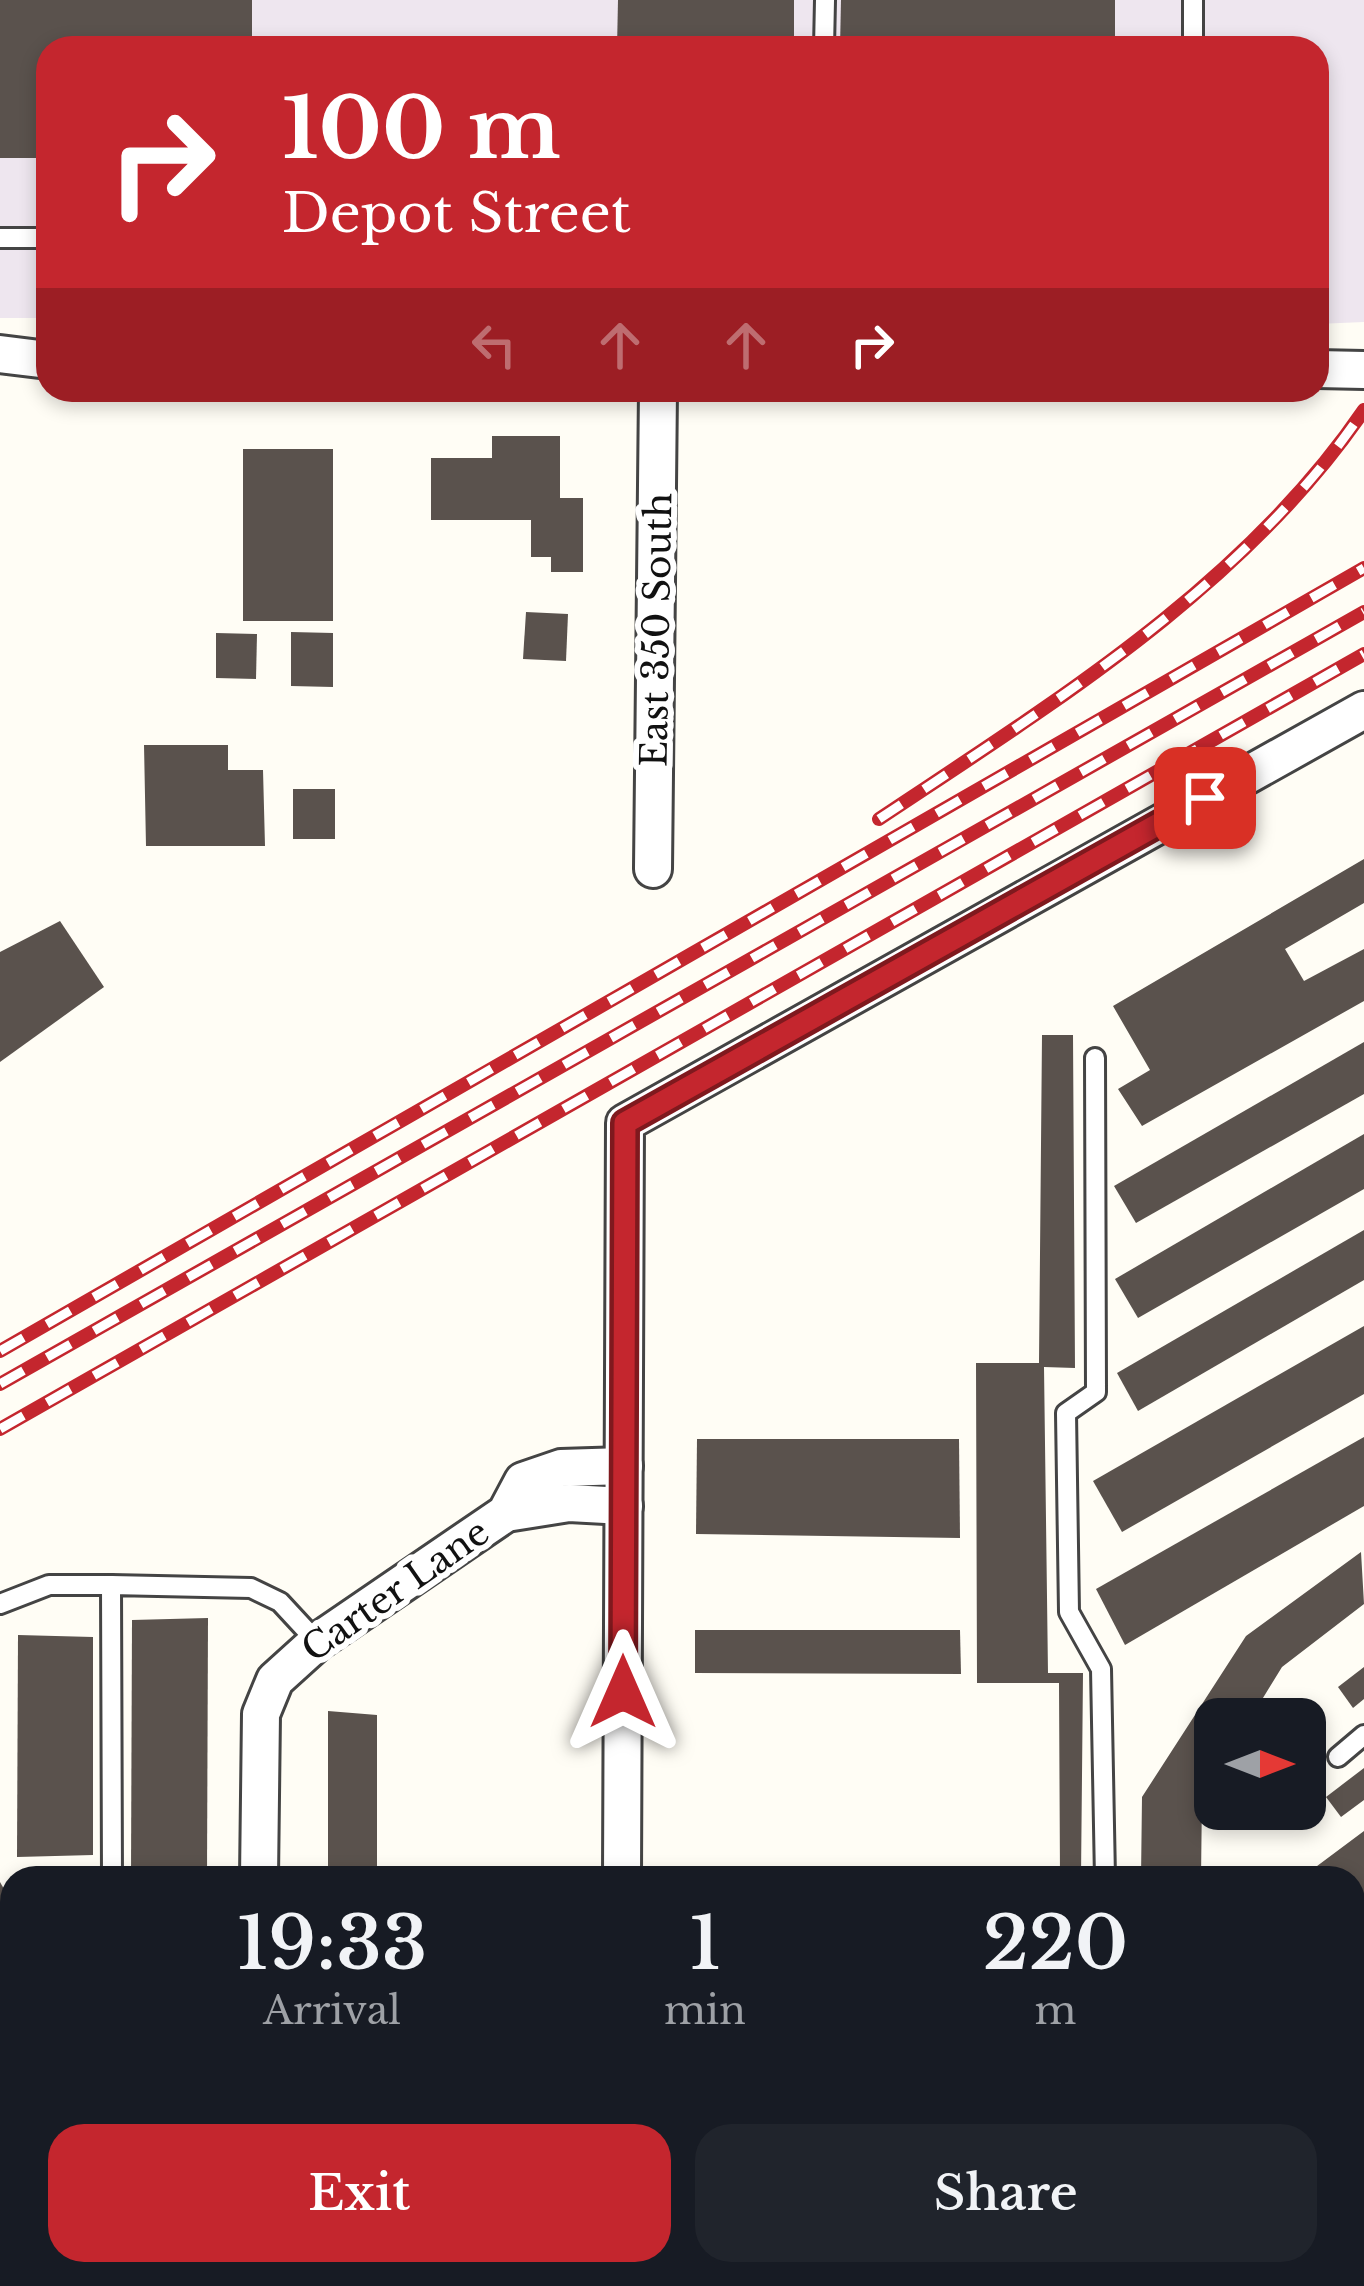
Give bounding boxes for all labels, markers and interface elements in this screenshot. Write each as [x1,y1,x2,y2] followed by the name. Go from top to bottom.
[282,77,561,181] text: 100 m
[84,84,240,240] icon: right
[282,180,631,247] text: Depot Street
[461,312,527,378] icon: left
[587,312,653,378] icon: ahead
[713,312,779,378] icon: ahead
[839,312,905,378] icon: right
[632,492,681,768] street label: East 350 South
[1154,747,1256,849] pin
[1172,765,1238,831] icon: arrive
[293,1509,498,1671] street label: Carter Lane
[560,1629,686,1755] position arrow
[1194,1698,1326,1830] north arrow
[1194,1698,1326,1830] map controls
[237,1899,427,1988] text: 19:33
[689,1899,721,1988] text: 1
[983,1899,1128,1988] text: 220
[263,1986,401,2035] text: Arrival
[664,1986,746,2035] text: min
[1035,1986,1076,2035] text: m
[48,2124,671,2262] button: Exit
[695,2124,1317,2262] button: Share

